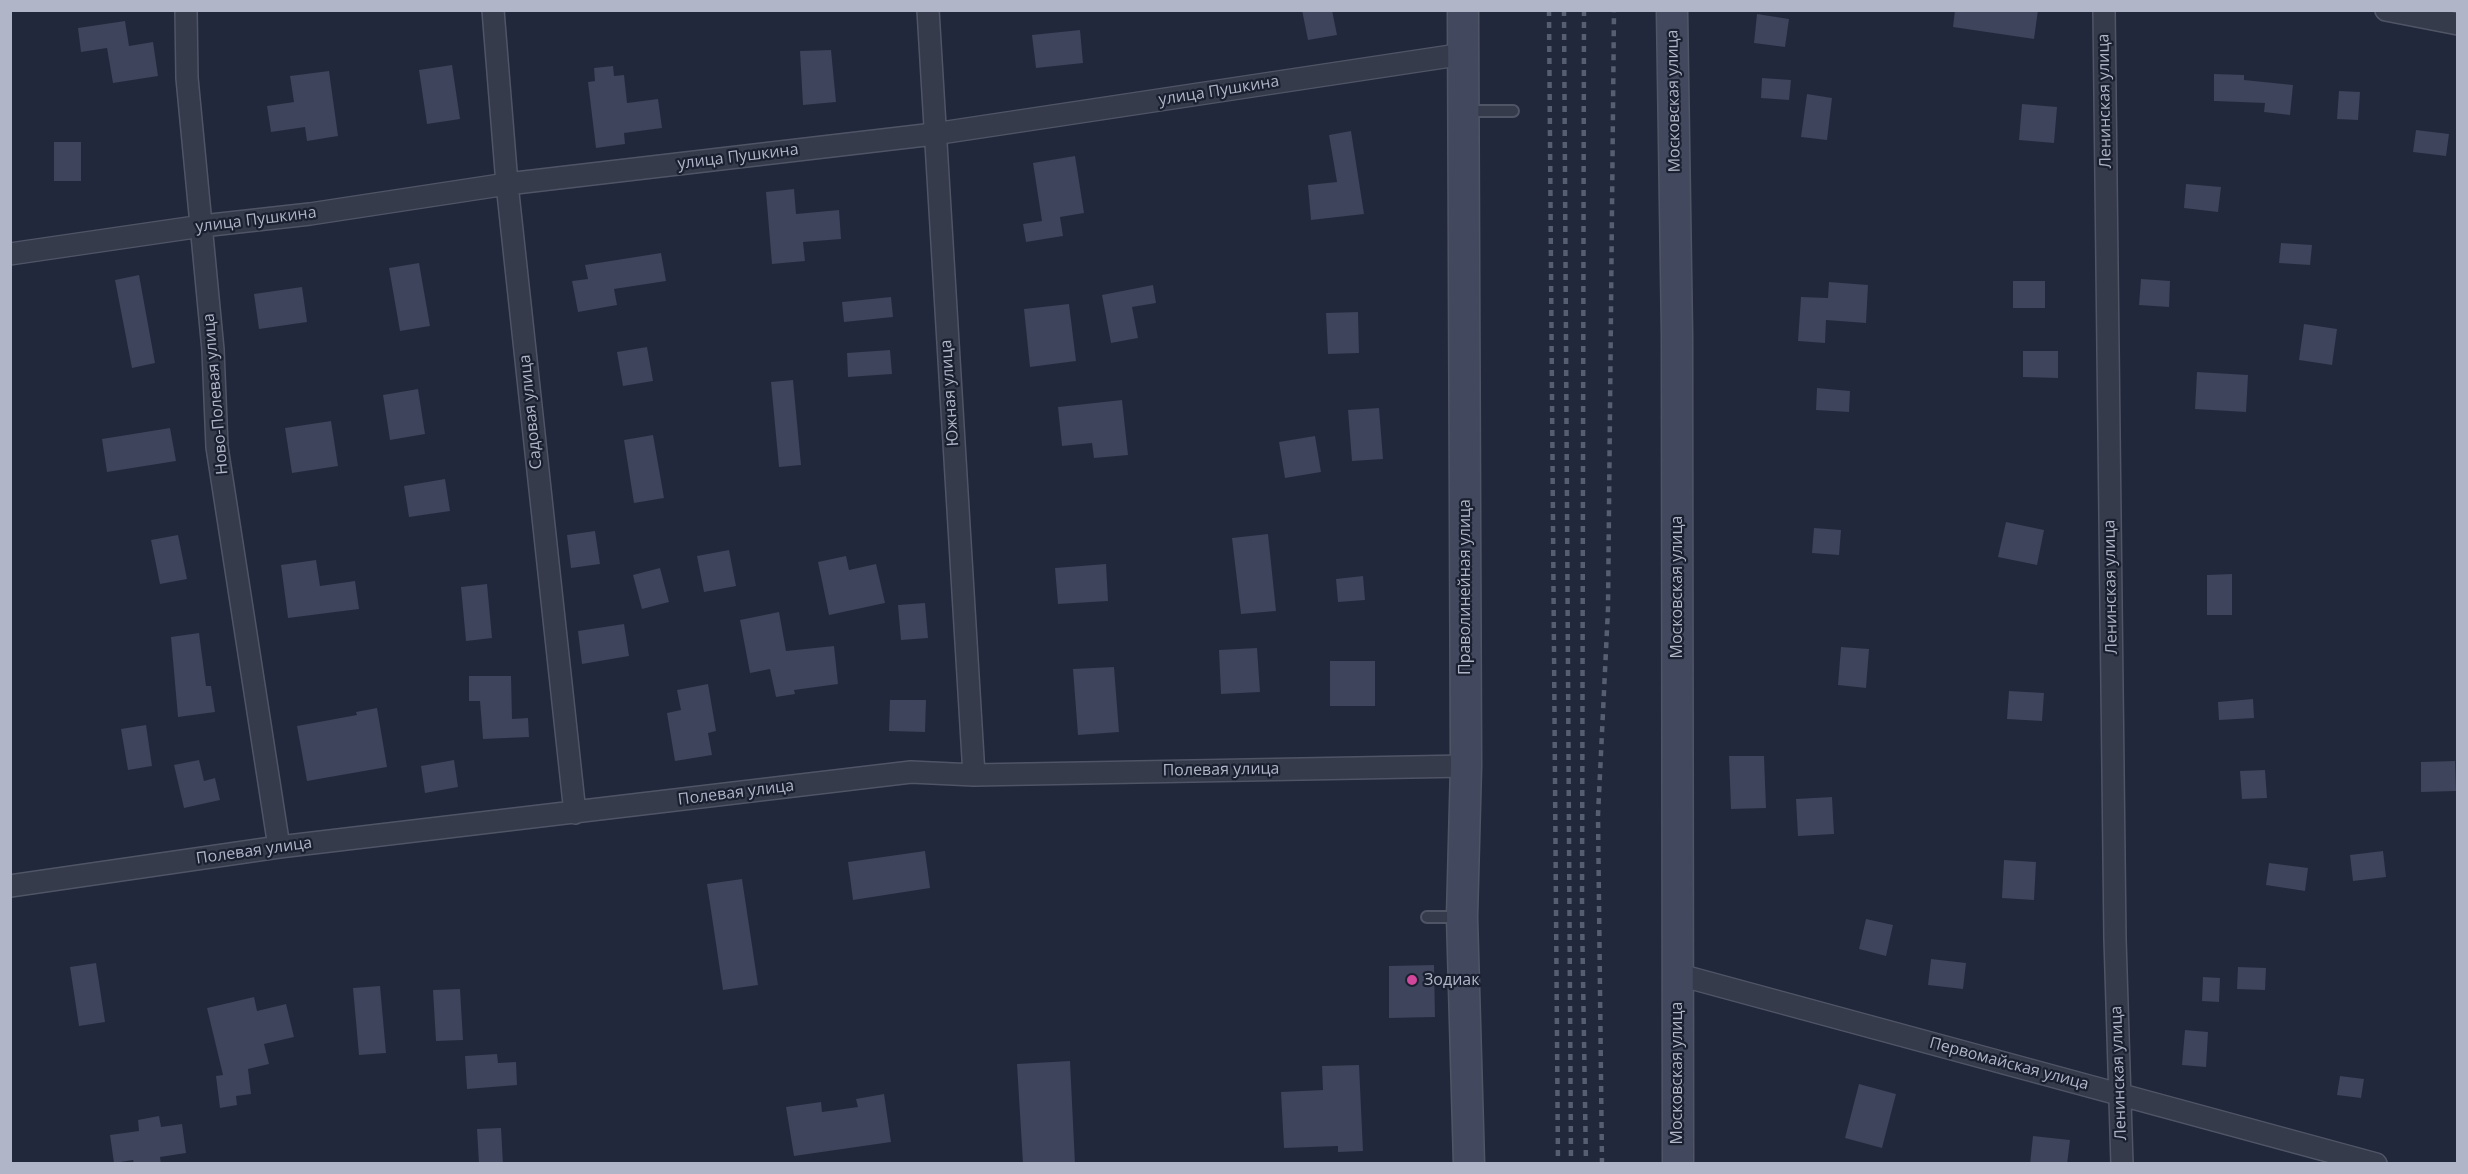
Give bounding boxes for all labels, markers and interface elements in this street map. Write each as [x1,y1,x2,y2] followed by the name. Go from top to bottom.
[1663,29,1685,173] street label: Московская улица
[2094,33,2116,169] street label: Ленинская улица
[1157,72,1281,110] street label: улица Пушкина
[676,140,800,174] street label: улица Пушкина
[194,203,318,237] street label: улица Пушкина
[199,312,233,476] street label: Ново-Полевая улица
[937,339,963,447] street label: Южная улица
[515,354,547,470] street label: Садовая улица
[1455,499,1475,675] street label: Праволинейная улица
[1667,516,1687,658] street label: Московская улица
[2100,519,2122,655] street label: Ленинская улица
[1162,759,1280,781] street label: Полевая улица
[677,776,795,810] street label: Полевая улица
[195,833,313,869] street label: Полевая улица
[1424,970,1479,990] place label: Зодиак
[1405,973,1419,987] marker: Зодиак
[1667,1002,1687,1144] street label: Московская улица
[2107,1005,2131,1141] street label: Ленинская улица
[1927,1033,2091,1095] street label: Первомайская улица

